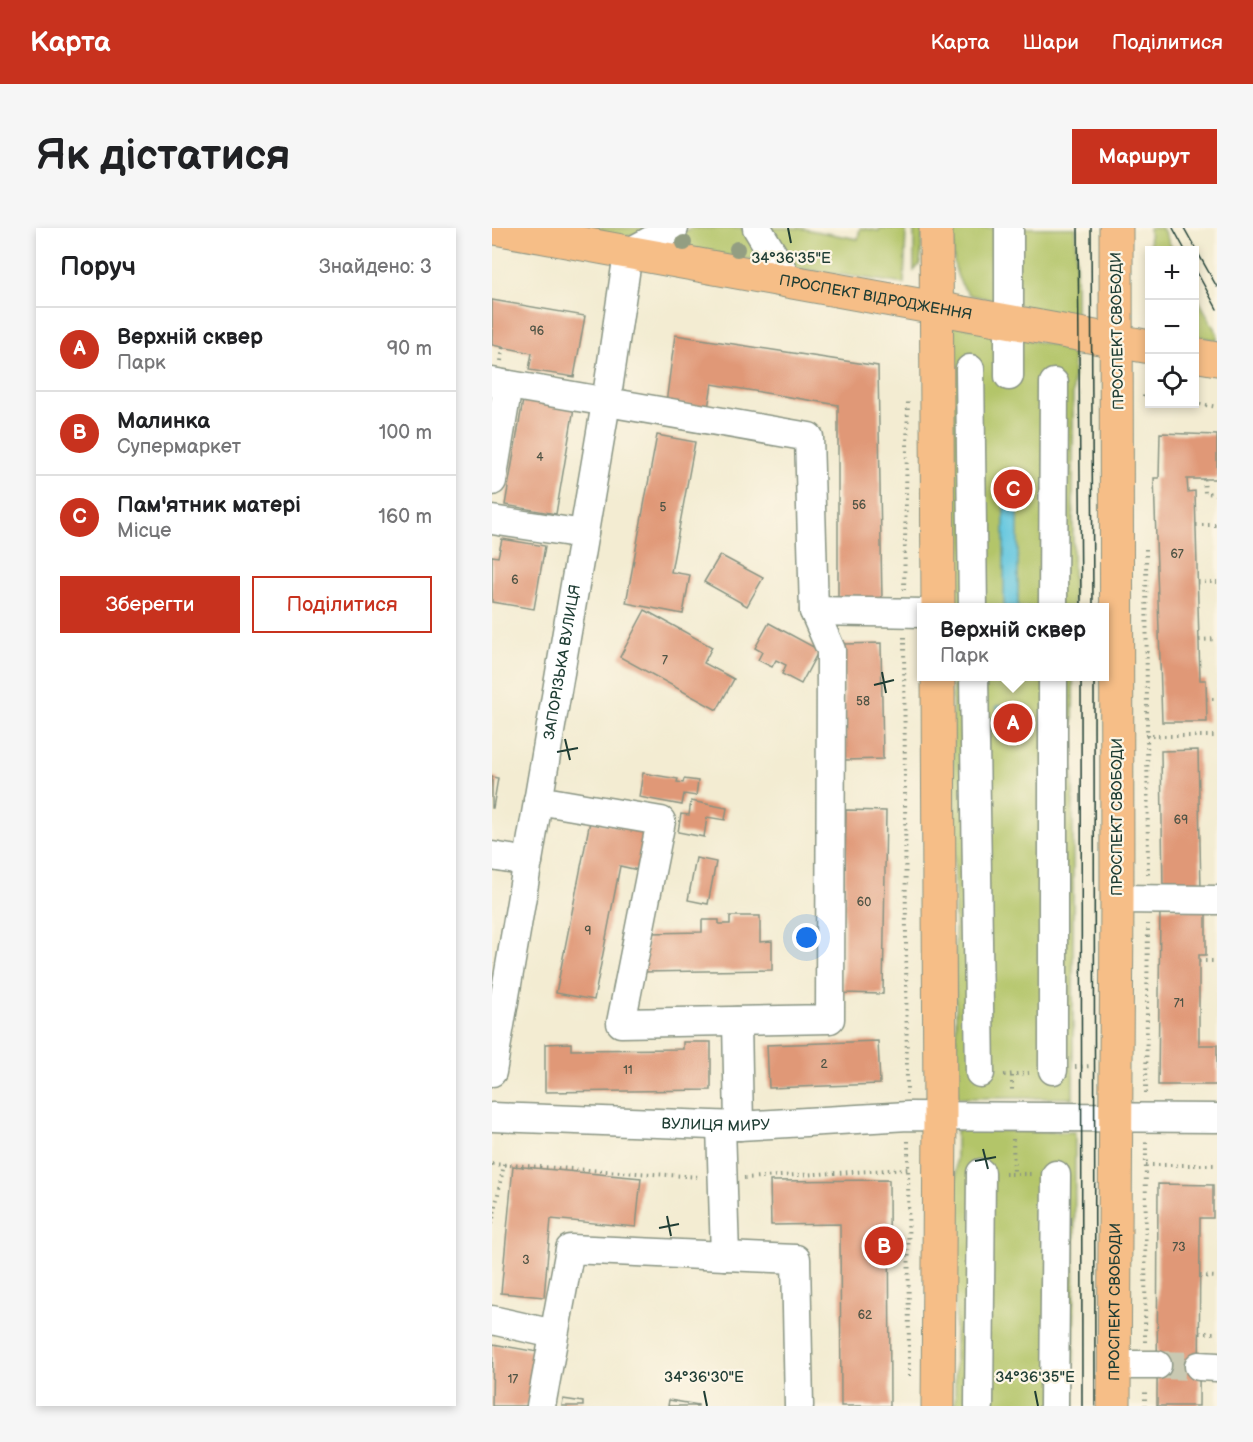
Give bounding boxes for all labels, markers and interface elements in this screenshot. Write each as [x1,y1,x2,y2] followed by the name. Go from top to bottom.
[30,26,110,59] text: Карта
[930,30,990,55] text: Карта
[1023,30,1079,55] text: Шари
[1112,30,1223,55] text: Поділитися
[1072,129,1217,184] button: Маршрут
[36,131,290,182] text: Як дістатися
[1145,246,1199,408] map controls
[1145,246,1199,300] button: +
[751,249,831,268] text: 34°36'35"E
[60,252,136,283] text: Поруч
[1107,252,1128,410] street label: ПРОСПЕКТ СВОБОДИ
[319,255,432,279] text: Знайдено: 3
[778,271,974,325] street label: ПРОСПЕКТ ВІДРОДЖЕННЯ
[1145,300,1199,354] button: −
[117,324,263,351] text: Верхній сквер
[530,324,544,339] house number: 96
[73,337,86,361] text: A
[387,337,432,361] text: 90 m
[117,351,166,375] text: Парк
[1145,354,1199,408] button: locate
[117,408,210,435] text: Малинка
[72,421,87,445] text: B
[379,421,432,445] text: 100 m
[117,435,241,459] text: Супермаркет
[536,450,544,465] house number: 4
[994,466,1032,512] pin: C
[117,492,301,519] text: Пам'ятник матері
[852,498,866,513] house number: 56
[660,500,667,515] house number: 5
[72,505,87,529] text: C
[378,505,432,529] text: 160 m
[117,519,171,543] text: Місце
[1170,547,1184,562] house number: 67
[511,573,519,588] house number: 6
[60,576,240,633] button: Зберегти
[252,576,432,633] button: Поділитися
[540,583,585,741] street label: ЗАПОРІЗЬКА ВУЛИЦЯ
[917,603,1109,681] popup
[940,617,1086,644] text: Верхній сквер
[940,644,989,668] text: Парк
[662,653,668,668] house number: 7
[856,694,870,709] house number: 58
[994,700,1032,746] pin: A
[1108,738,1127,896] street label: ПРОСПЕКТ СВОБОДИ
[1174,813,1188,828] house number: 69
[857,895,871,910] house number: 60
[792,923,821,952] your location
[585,924,592,939] house number: 9
[1174,996,1184,1011] house number: 71
[820,1057,828,1072] house number: 2
[623,1063,633,1078] house number: 11
[661,1114,771,1136] street label: ВУЛИЦЯ МИРУ
[1105,1223,1125,1381] street label: ПРОСПЕКТ СВОБОДИ
[864,1224,904,1268] pin: B
[1172,1240,1186,1255] house number: 73
[522,1253,530,1268] house number: 3
[858,1308,872,1323] house number: 62
[664,1368,744,1387] text: 34°36'30"E
[995,1368,1075,1387] text: 34°36'35"E
[508,1372,518,1387] house number: 17

